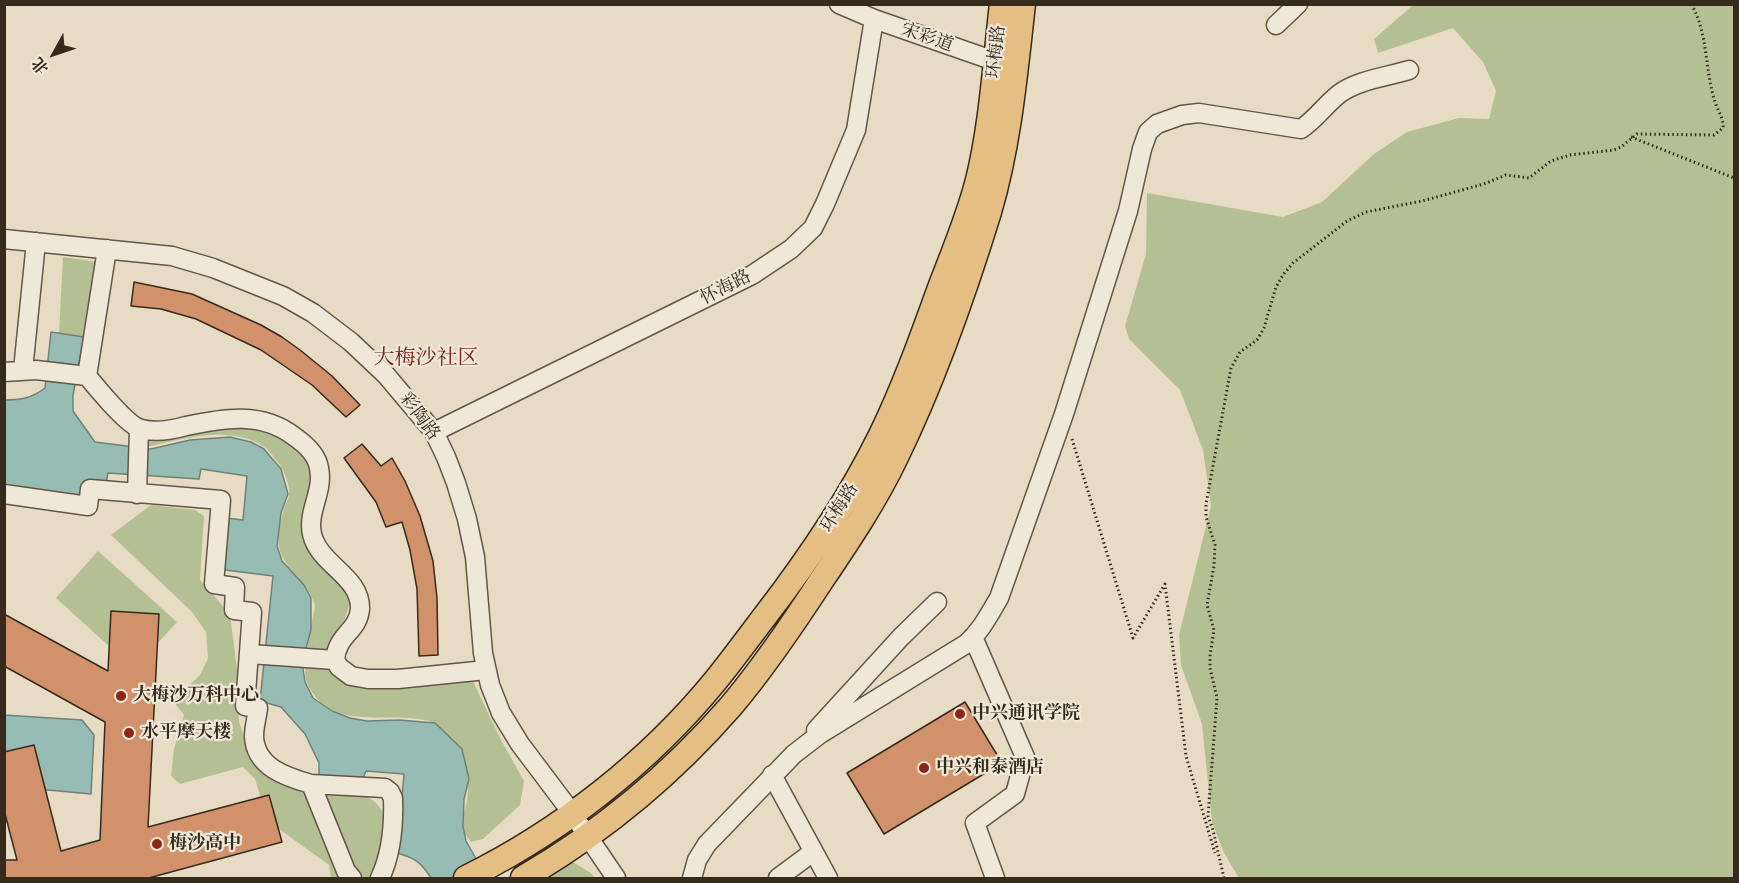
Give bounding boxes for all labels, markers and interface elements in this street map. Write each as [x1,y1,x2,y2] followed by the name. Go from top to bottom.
[898,19,956,57] street label: 宋彩道
[24,24,84,84] north arrow
[983,24,1011,80] street label: 环梅路
[27,52,54,79] text: 北
[697,266,755,310] street label: 怀海路
[374,346,478,372] district label: 大梅沙社区
[394,389,444,445] street label: 彩陶路
[817,479,863,537] street label: 环梅路
[133,685,259,707] place label: 大梅沙万科中心
[114,689,128,703] marker: 大梅沙万科中心
[972,703,1080,725] place label: 中兴通讯学院
[953,707,967,721] marker: 中兴通讯学院
[141,722,231,744] place label: 水平摩天楼
[122,726,136,740] marker: 水平摩天楼
[936,757,1044,779] place label: 中兴和泰酒店
[917,761,931,775] marker: 中兴和泰酒店
[169,833,241,855] place label: 梅沙高中
[150,837,164,851] marker: 梅沙高中

